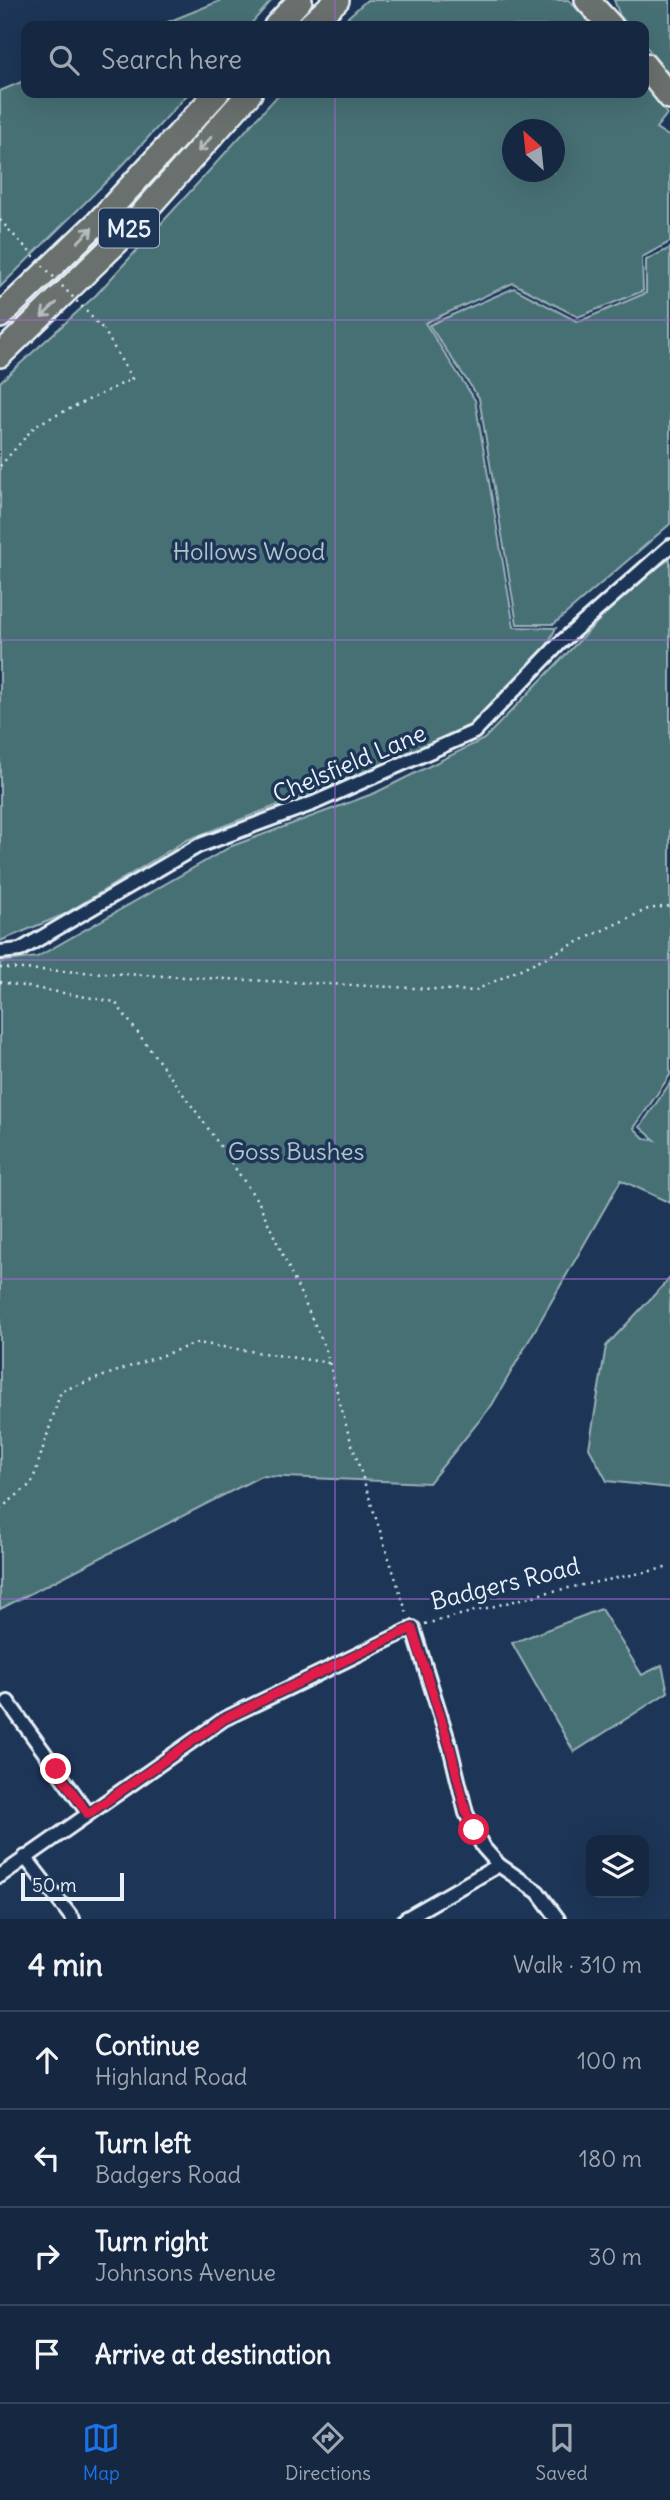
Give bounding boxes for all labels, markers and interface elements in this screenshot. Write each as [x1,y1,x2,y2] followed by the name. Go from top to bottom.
[21,21,649,98] search box
[45,41,83,79] icon: search
[101,43,242,76] text: Search here
[502,119,565,182] north arrow
[197,135,213,153] one-way arrow
[99,208,159,247] road number: M25
[76,227,93,244] one-way arrow
[41,301,58,318] one-way arrow
[173,536,325,566] park label: Hollows Wood
[268,717,430,809] street label: Chelsfield Lane
[228,1136,364,1166] park label: Goss Bushes
[427,1550,583,1616] street label: Badgers Road
[40,1753,71,1784] route end
[458,1814,489,1845] route start
[586,1835,649,1898] map controls
[586,1835,649,1898] button: layers
[21,1870,124,1902] scale bar
[32,1873,77,1897] text: 50 m
[28,1946,103,1984] text: 4 min
[513,1950,642,1979] text: Walk · 310 m
[95,2029,200,2062] text: Continue
[28,2041,66,2079] icon: ahead
[577,2046,642,2075] text: 100 m
[95,2062,247,2091] text: Highland Road
[95,2127,191,2160] text: Turn left
[28,2139,66,2177] icon: left
[579,2144,642,2173] text: 180 m
[95,2160,241,2189] text: Badgers Road
[95,2225,208,2258] text: Turn right
[28,2237,66,2275] icon: right
[588,2242,642,2271] text: 30 m
[95,2258,276,2287] text: Johnsons Avenue
[28,2335,66,2373] icon: arrive
[95,2338,331,2371] text: Arrive at destination
[82,2419,120,2485] tab: Map
[285,2419,371,2485] tab: Directions
[536,2419,588,2485] tab: Saved

